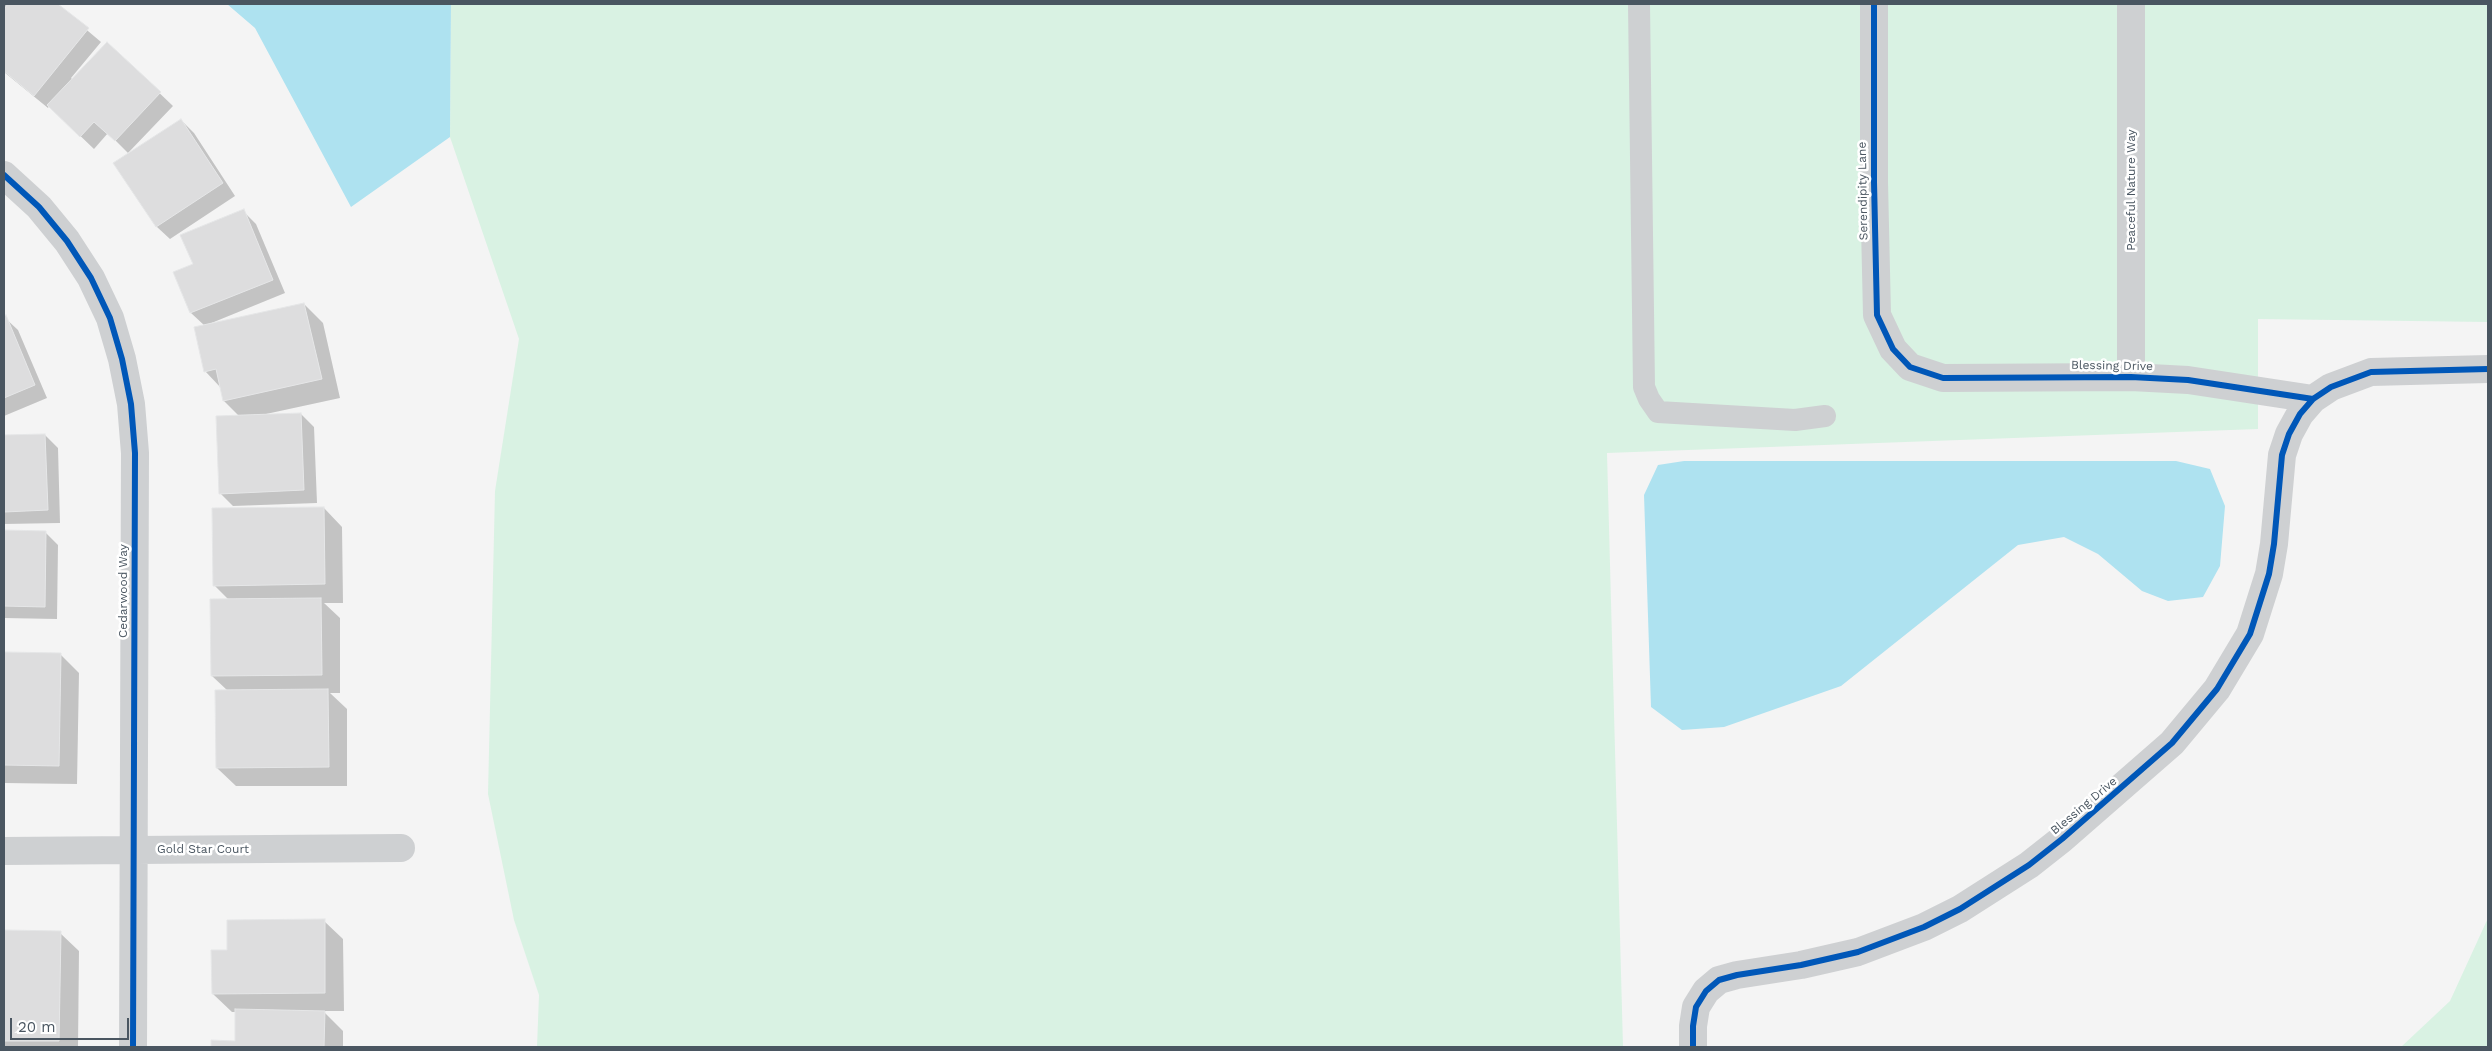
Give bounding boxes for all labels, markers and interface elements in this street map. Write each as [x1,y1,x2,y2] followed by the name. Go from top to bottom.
[2124,129,2138,251] street label: Peaceful Nature Way
[1855,142,1871,240] street label: Serendipity Lane
[2071,358,2153,374] street label: Blessing Drive
[116,544,130,638] street label: Cedarwood Way
[2048,774,2120,838] street label: Blessing Drive
[157,842,249,856] street label: Gold Star Court
[12,1008,131,1040] scale bar
[18,1018,56,1036] text: 20 m

